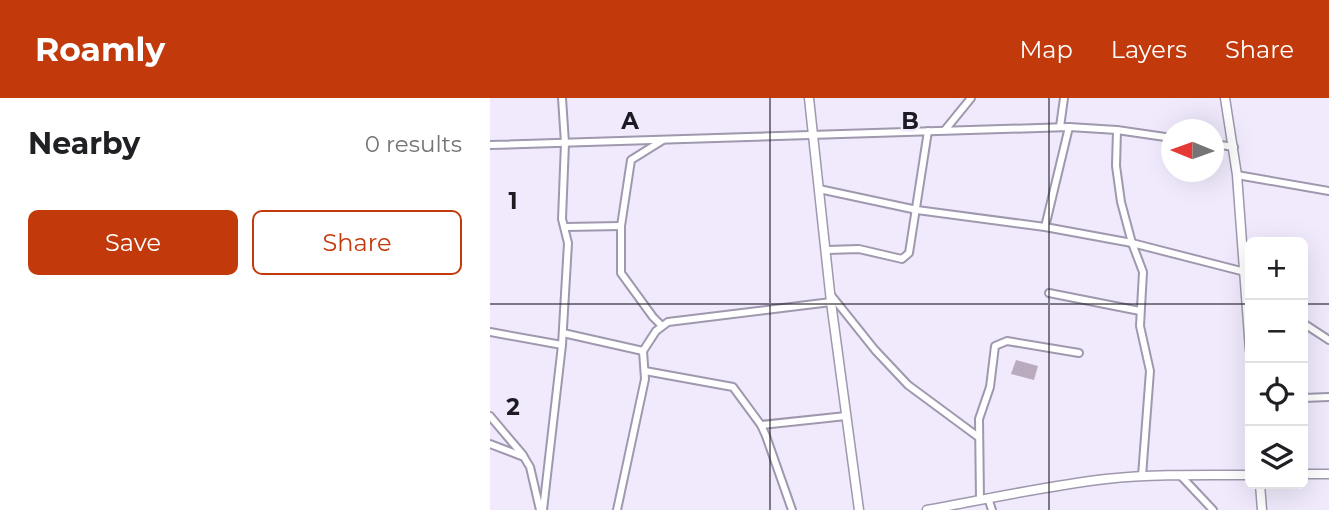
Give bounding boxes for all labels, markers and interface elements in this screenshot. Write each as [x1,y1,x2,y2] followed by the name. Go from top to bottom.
[35,29,165,69] text: Roamly
[1019,35,1073,64] text: Map
[1111,35,1187,64] text: Layers
[1225,35,1294,64] text: Share
[620,107,639,135] text: A
[901,107,919,135] text: B
[1161,119,1224,182] north arrow
[28,125,140,162] text: Nearby
[365,130,462,158] text: 0 results
[508,187,518,215] text: 1
[28,210,238,275] button: Save
[252,210,462,275] button: Share
[1245,237,1308,489] map controls
[1245,237,1308,300] button: +
[1245,300,1308,363] button: −
[1245,363,1308,426] button: locate
[506,393,520,421] text: 2
[1245,426,1308,489] button: layers

